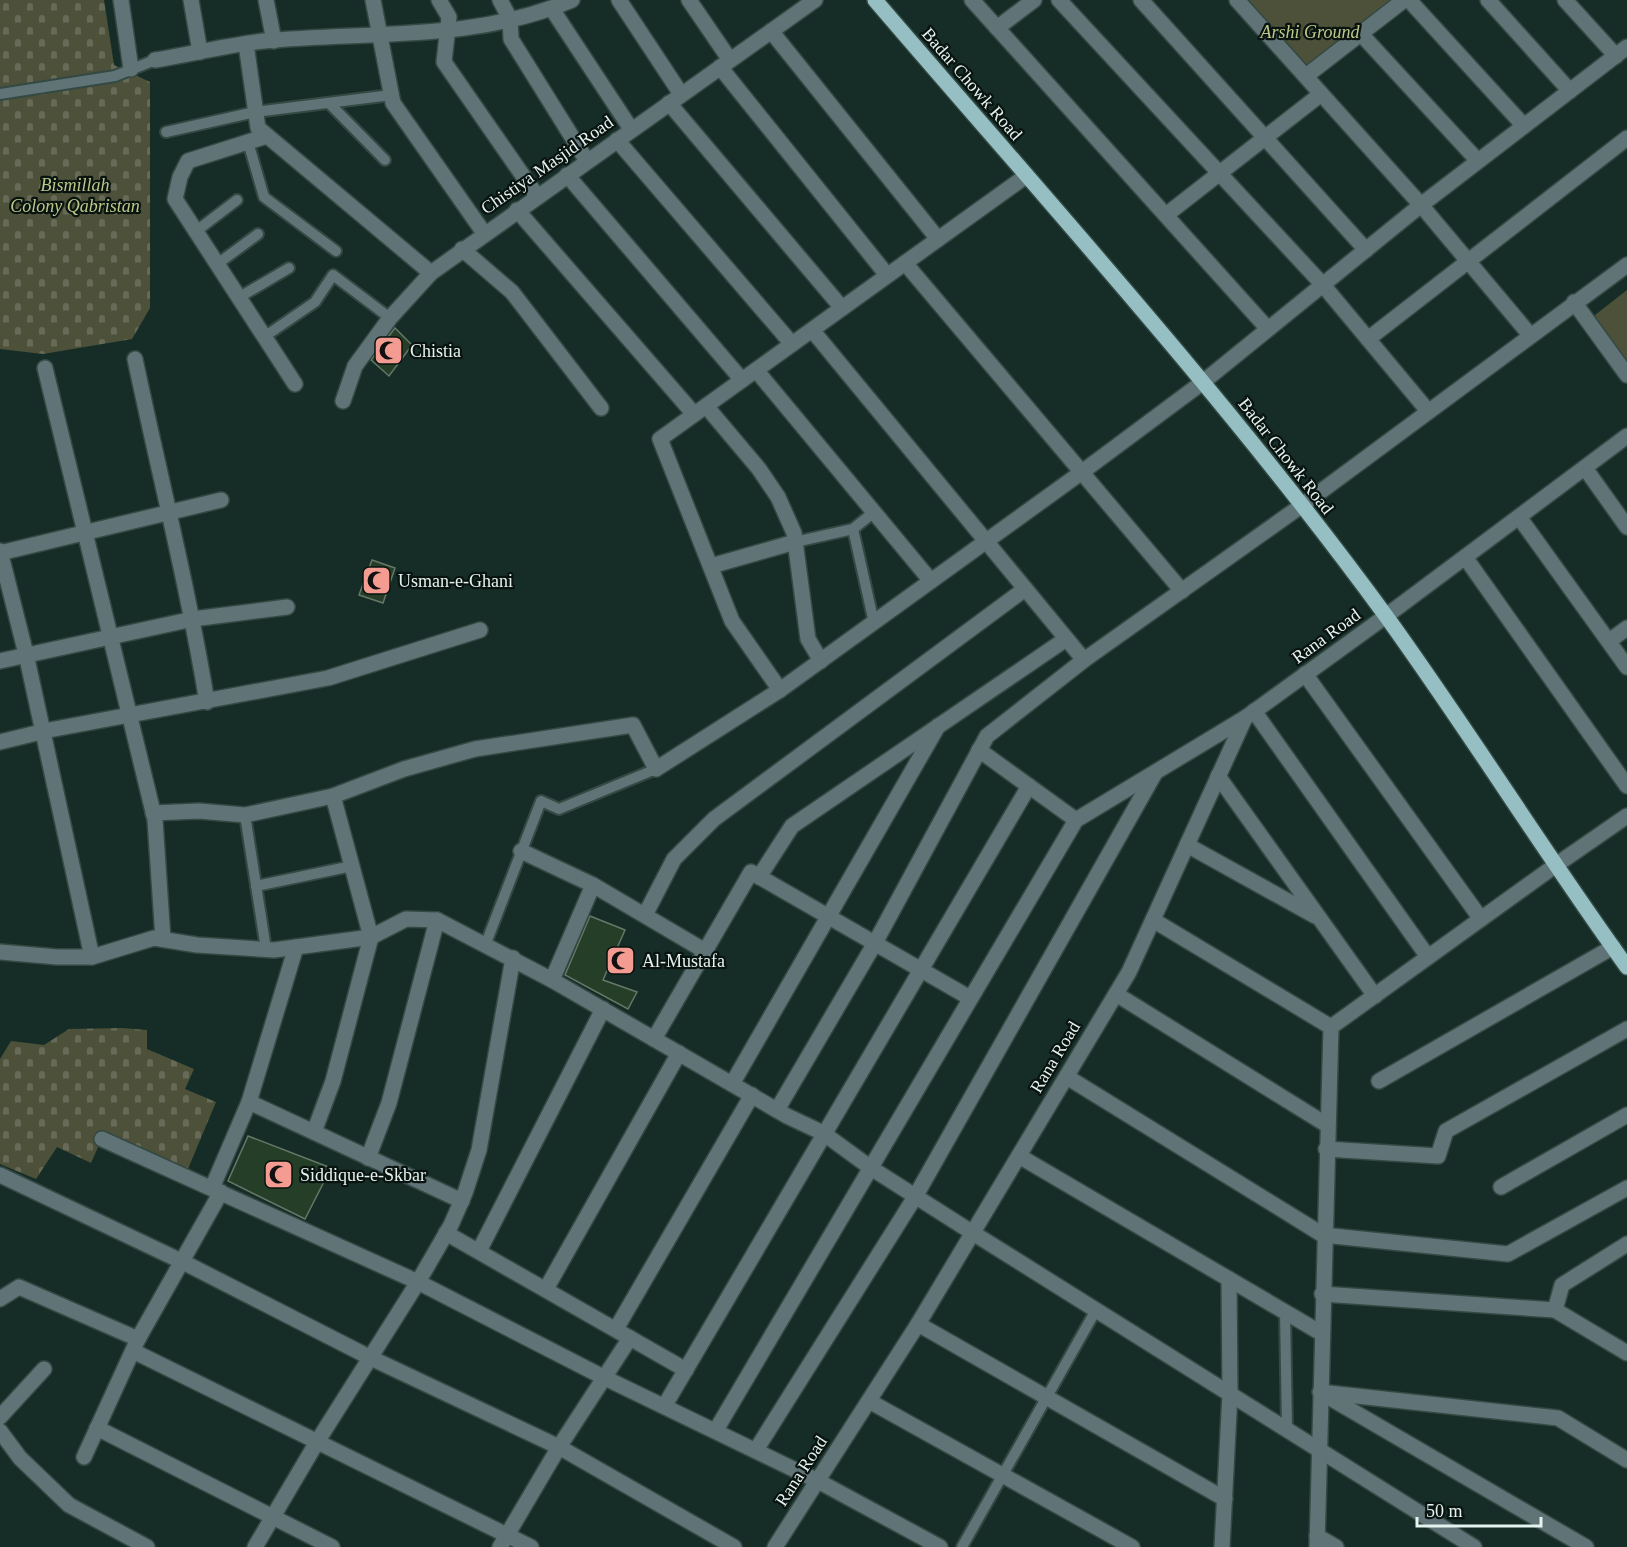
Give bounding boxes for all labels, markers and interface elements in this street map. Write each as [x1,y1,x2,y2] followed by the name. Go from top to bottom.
[1260,22,1360,42] park label: Arshi Ground
[918,24,1026,144] street label: Badar Chowk Road
[477,112,617,218] street label: Chistiya Masjid Road
[10,175,140,216] park label: Bismillah Colony Qabristan
[373,335,405,367] mosque icon: Chistia
[410,341,461,361] place label: Chistia
[1234,394,1338,518] street label: Badar Chowk Road
[361,565,393,597] mosque icon: Usman-e-Ghani
[398,571,513,591] place label: Usman-e-Ghani
[1288,605,1364,667] street label: Rana Road
[605,945,637,977] mosque icon: Al-Mustafa
[642,951,725,971] place label: Al-Mustafa
[1026,1018,1084,1096] street label: Rana Road
[263,1159,295,1191] mosque icon: Siddique-e-Skbar
[300,1165,426,1185] place label: Siddique-e-Skbar
[771,1432,831,1510] street label: Rana Road
[1417,1490,1542,1528] scale bar
[1426,1501,1463,1521] text: 50 m

